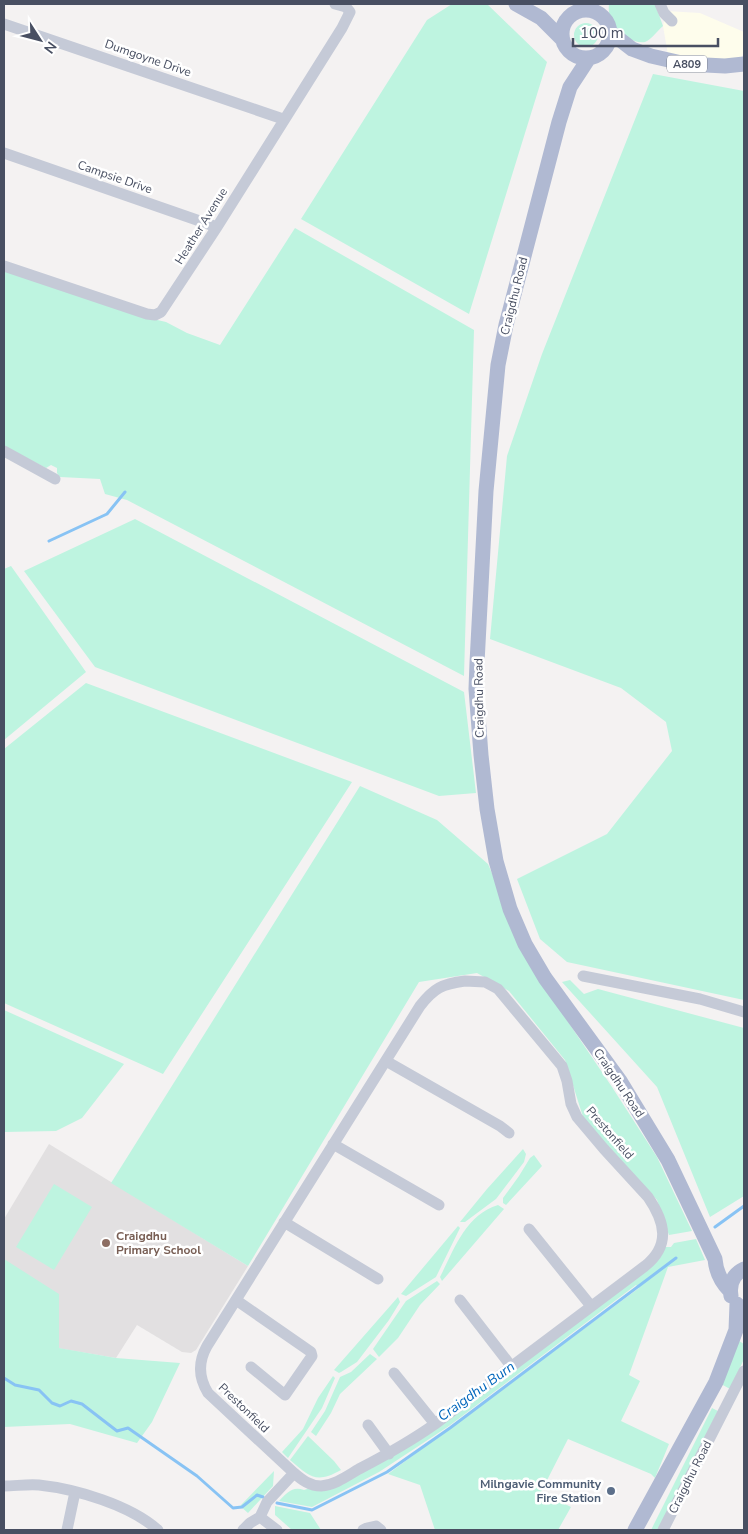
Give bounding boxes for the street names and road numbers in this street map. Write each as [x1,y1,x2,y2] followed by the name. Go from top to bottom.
[103,36,193,80] street label: Dumgoyne Drive
[667,56,707,72] road number: A809
[76,157,154,197] street label: Campsie Drive
[171,185,231,267] street label: Heather Avenue
[497,255,531,337] street label: Craigdhu Road
[470,658,488,738] street label: Craigdhu Road
[590,1045,648,1121] street label: Craigdhu Road
[583,1103,637,1163] street label: Prestonfield
[215,1380,273,1436] street label: Prestonfield
[665,1438,715,1516] street label: Craigdhu Road

